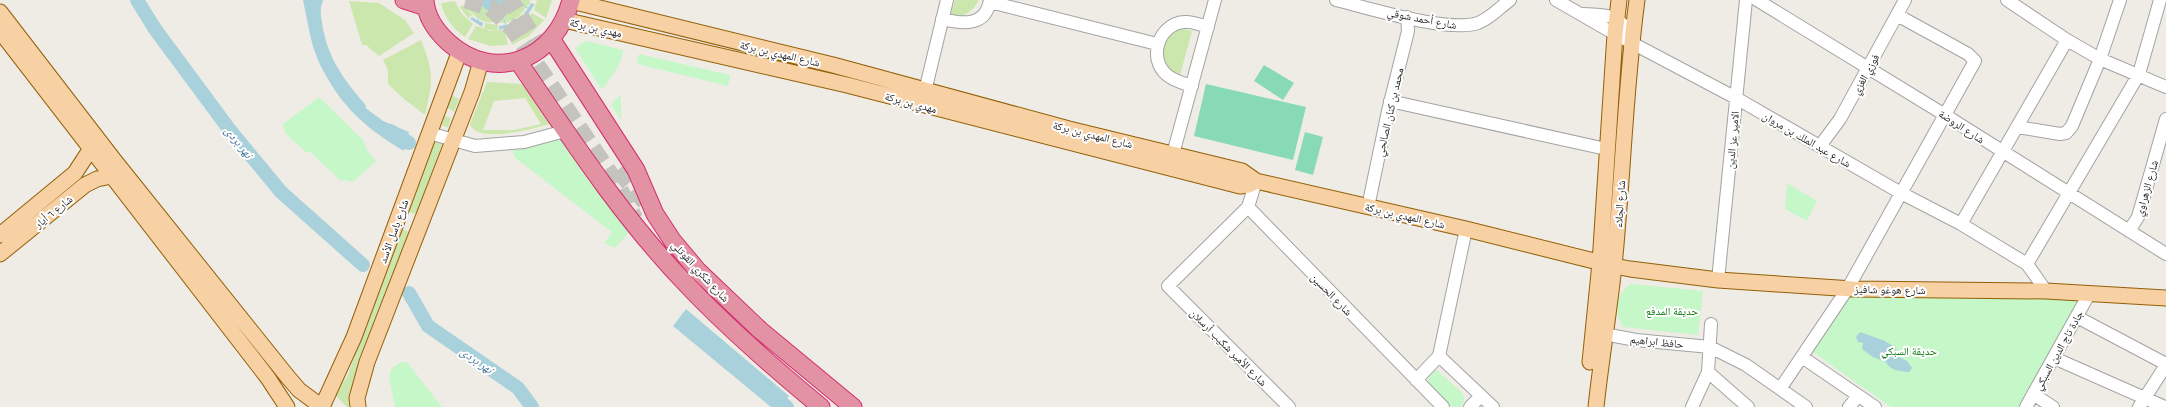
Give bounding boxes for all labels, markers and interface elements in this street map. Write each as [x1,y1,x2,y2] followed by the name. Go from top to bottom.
[1386,4,1458,34] street label: شارع أحمد شوقي
[568,14,624,42] street label: مهدي بن بركة
[738,37,821,71] street label: شارع المهدي بن بركة
[1848,51,1884,98] street label: فوزي الغزي
[1371,66,1408,158] street label: محمد بن كنان الصالحي
[883,88,939,118] street label: مهدي بن بركة
[1936,106,1988,146] street label: شارع الروضة
[1760,108,1854,170] street label: شارع عبد الملك بن مروان
[1722,111,1742,169] street label: الامير عز الدين
[1051,117,1134,153] street label: شارع المهدي بن بركة
[221,123,259,163] water label: نهر بردى
[2131,158,2163,218] street label: شارع الزهراوي
[1610,180,1628,228] street label: شارع الجلاء
[30,191,75,232] street label: شارع ٦ أيار
[375,197,411,265] street label: شارع باسل الأسد
[1363,199,1446,233] street label: شارع المهدي بن بركة
[667,237,733,306] street label: شارع شكري القوتلي
[1308,269,1356,319] street label: شارع الحسين
[1853,281,1926,297] street label: شارع هوغو شافيز
[1646,303,1698,318] park label: حديقة المدفع
[1187,305,1271,389] street label: شارع الأمير شكيب أرسلان
[2030,307,2088,394] street label: جادة تاج الدين السبكي
[1629,331,1685,352] street label: حافظ ابراهيم
[457,343,499,379] water label: نهر بردى
[1881,343,1937,359] park label: حديقة السبكي

